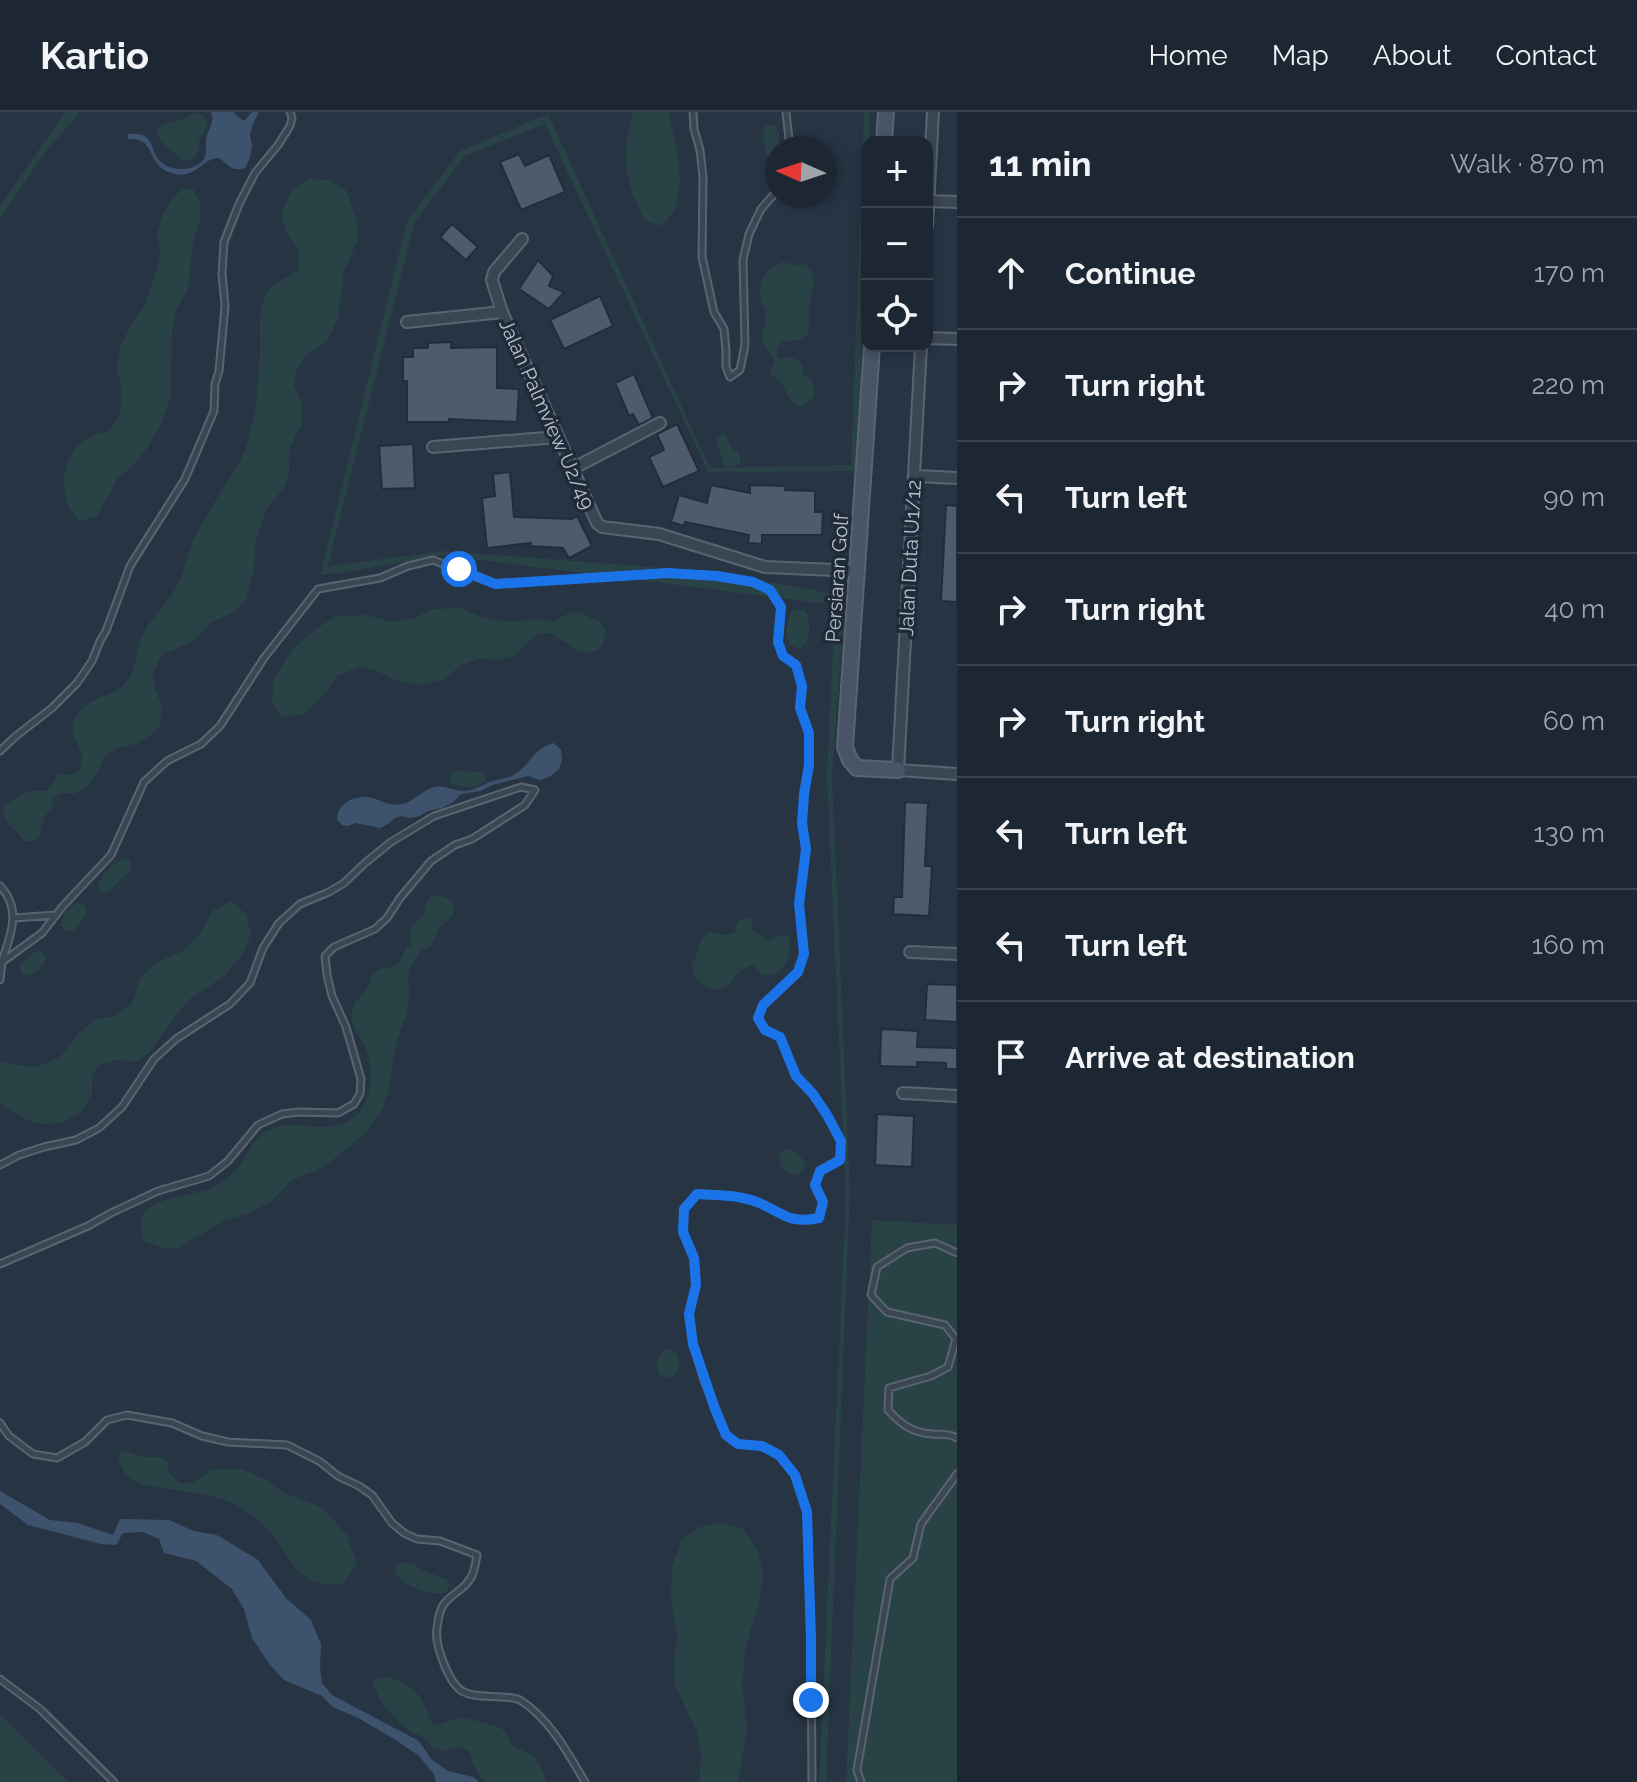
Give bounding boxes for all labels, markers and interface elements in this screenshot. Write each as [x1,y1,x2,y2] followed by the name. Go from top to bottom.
[40,33,149,78] text: Kartio
[1148,39,1228,72] text: Home
[1272,39,1329,72] text: Map
[1373,39,1452,72] text: About
[1496,39,1597,72] text: Contact
[765,136,837,208] north arrow
[861,136,933,352] map controls
[861,136,933,208] button: +
[989,144,1092,184] text: 11 min
[1450,149,1605,179] text: Walk · 870 m
[861,208,933,280] button: −
[989,251,1033,295] icon: ahead
[1065,256,1196,291] text: Continue
[1534,258,1605,288] text: 170 m
[861,280,933,352] button: locate
[494,315,600,513] street label: Jalan Palmview U2/49
[989,363,1033,407] icon: right
[1065,368,1205,403] text: Turn right
[1531,370,1605,400] text: 220 m
[989,475,1033,519] icon: left
[894,479,926,637] street label: Jalan Duta U1/12
[1065,480,1187,515] text: Turn left
[1543,482,1605,512] text: 90 m
[821,512,854,643] street label: Persiaran Golf
[441,551,477,587] route start
[989,587,1033,631] icon: right
[1065,592,1205,627] text: Turn right
[1544,594,1605,624] text: 40 m
[989,699,1033,743] icon: right
[1065,704,1205,739] text: Turn right
[1543,706,1605,736] text: 60 m
[989,811,1033,855] icon: left
[1065,816,1187,851] text: Turn left
[1534,818,1605,848] text: 130 m
[989,923,1033,967] icon: left
[1065,928,1187,963] text: Turn left
[1532,930,1605,960] text: 160 m
[989,1035,1033,1079] icon: arrive
[1065,1040,1355,1075] text: Arrive at destination
[793,1682,829,1718] route end

